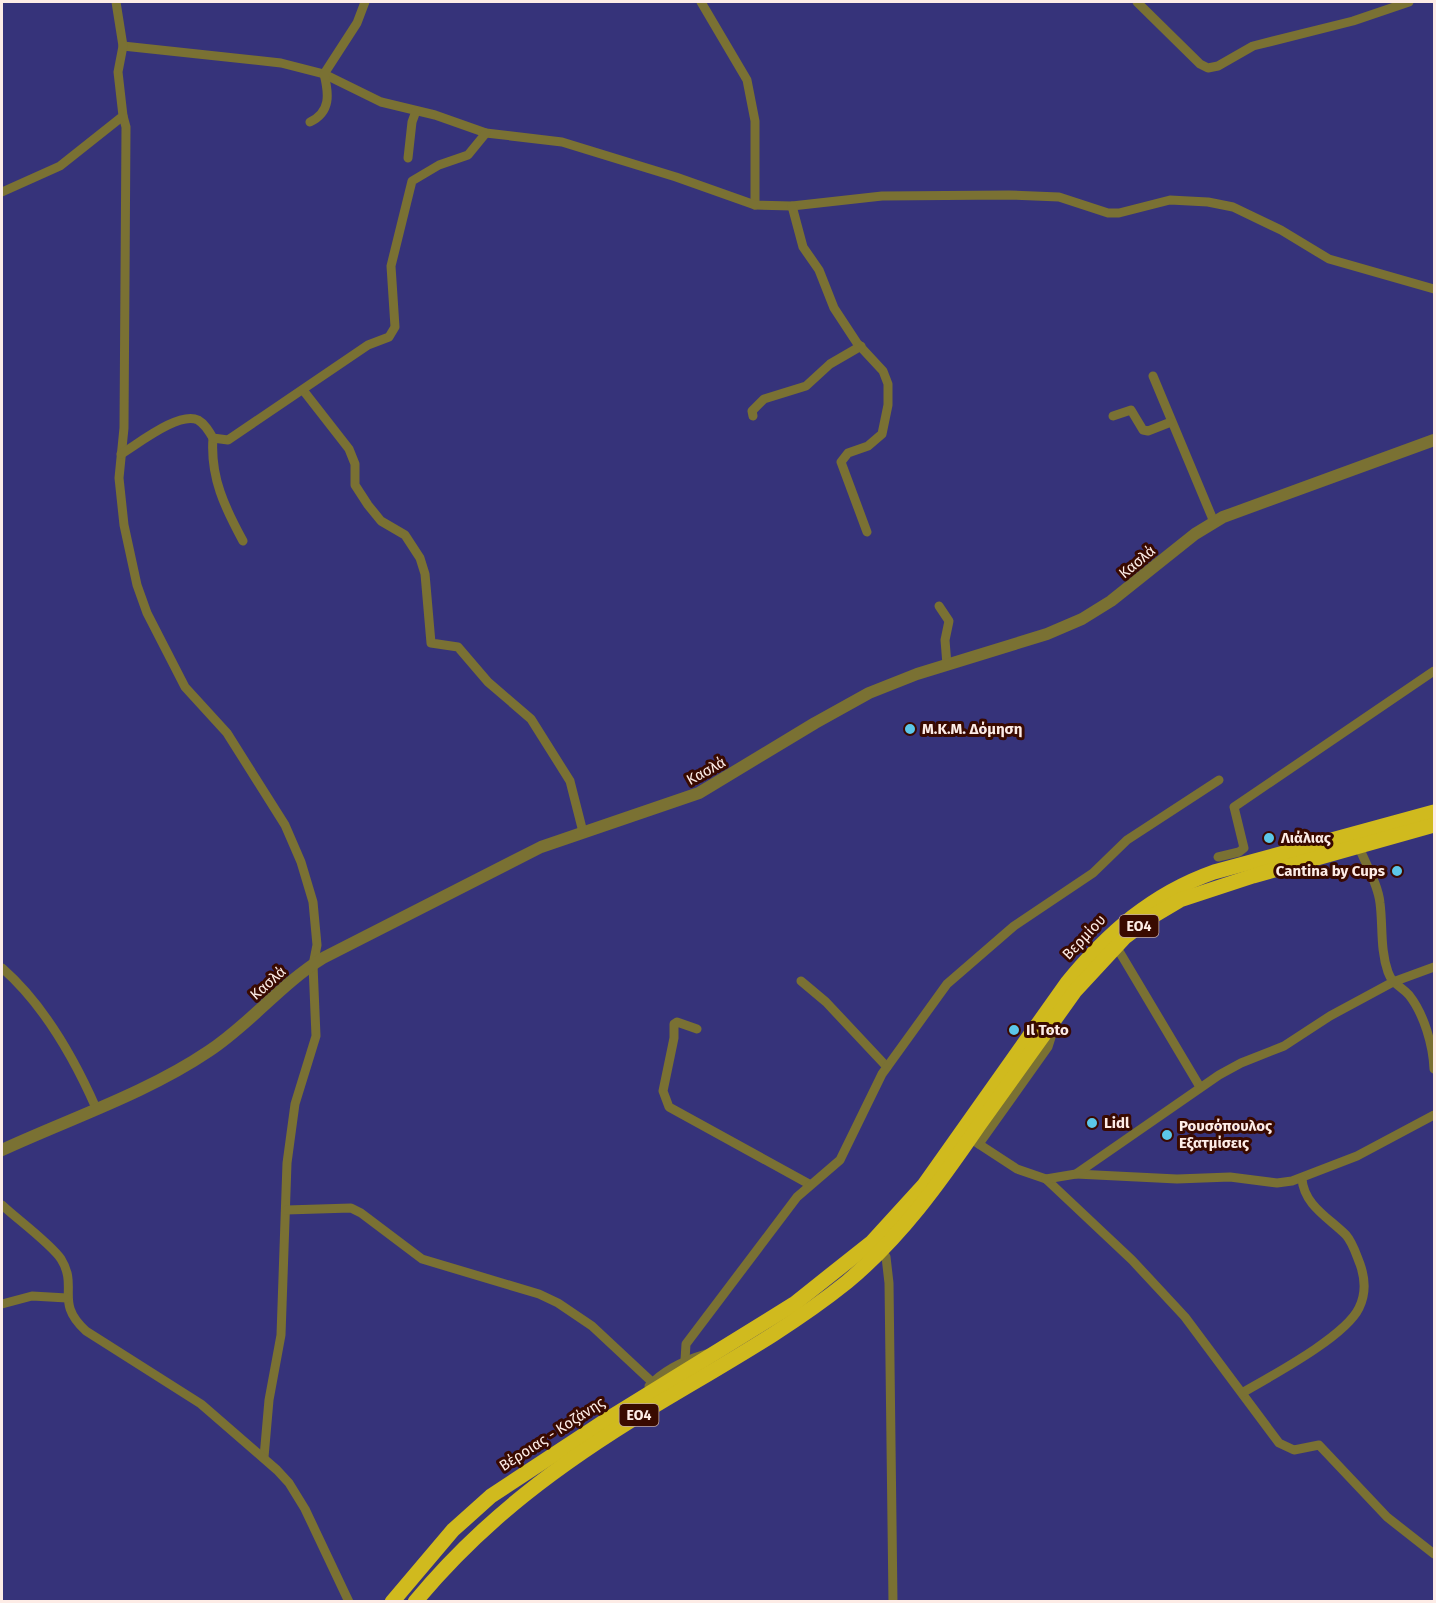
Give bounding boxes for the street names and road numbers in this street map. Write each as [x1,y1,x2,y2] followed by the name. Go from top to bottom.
[1115,542,1159,582] street label: Κασλά
[683,753,729,789] street label: Κασλά
[1059,911,1109,963] street label: Βερμίου
[1120,915,1158,937] road number: ΕΟ4
[246,962,290,1004] street label: Κασλά
[496,1393,608,1475] street label: Βέροιας - Κοζάνης
[620,1404,658,1426] road number: ΕΟ4

